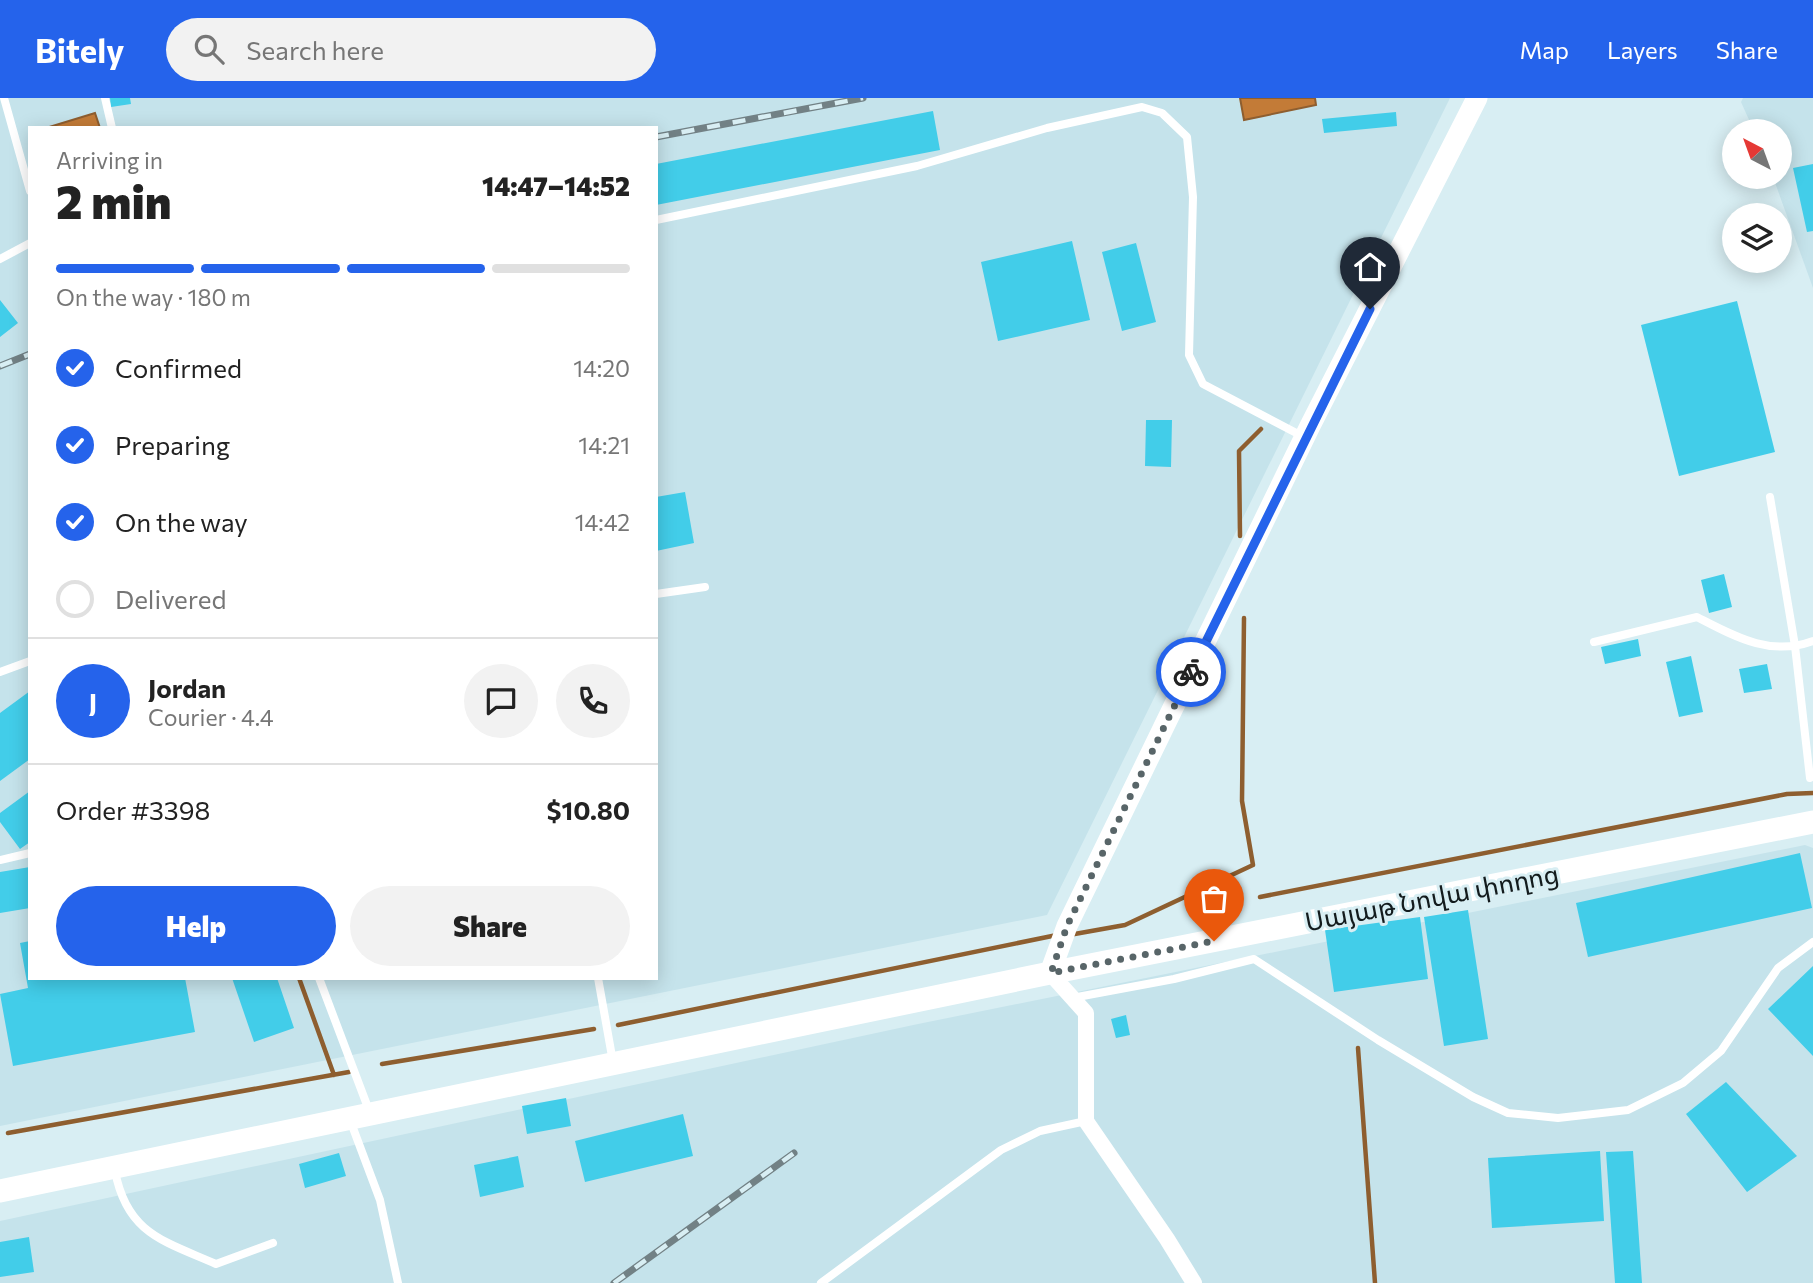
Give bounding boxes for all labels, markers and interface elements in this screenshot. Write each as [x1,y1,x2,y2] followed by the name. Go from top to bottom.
[166,18,656,81] search box
[35,29,124,70] text: Bitely
[190,30,228,68] icon: search
[246,34,384,65] text: Search here
[1520,35,1569,64] text: Map
[1607,35,1678,64] text: Layers
[1716,35,1778,64] text: Share
[1722,119,1792,189] north arrow
[1722,119,1792,273] map controls
[56,146,163,174] text: Arriving in
[482,170,630,201] text: 14:47–14:52
[56,172,172,228] text: 2 min
[1722,203,1792,273] button: layers
[1340,237,1400,309] pin
[1351,248,1389,286] icon: home
[56,283,251,311] text: On the way · 180 m
[56,349,94,387] icon: check
[115,352,242,383] text: Confirmed
[573,354,630,382] text: 14:20
[56,426,94,464] icon: check
[115,429,230,460] text: Preparing
[578,431,630,459] text: 14:21
[56,503,94,541] icon: check
[115,506,248,537] text: On the way
[575,508,630,536] text: 14:42
[115,583,226,614] text: Delivered
[1156,637,1226,707] courier
[1172,653,1210,691] icon: bike
[464,664,538,738] button: chat
[556,664,630,738] button: phone
[148,672,226,703] text: Jordan
[89,686,97,717] text: J
[148,703,274,731] text: Courier · 4.4
[56,794,210,825] text: Order #3398
[547,794,630,825] text: $10.80
[1302,857,1561,937] street label: Սայաթ Նովա փողոց
[1184,869,1244,941] pin
[1195,880,1233,918] icon: bag
[56,886,336,966] button: Help
[350,886,630,966] button: Share

